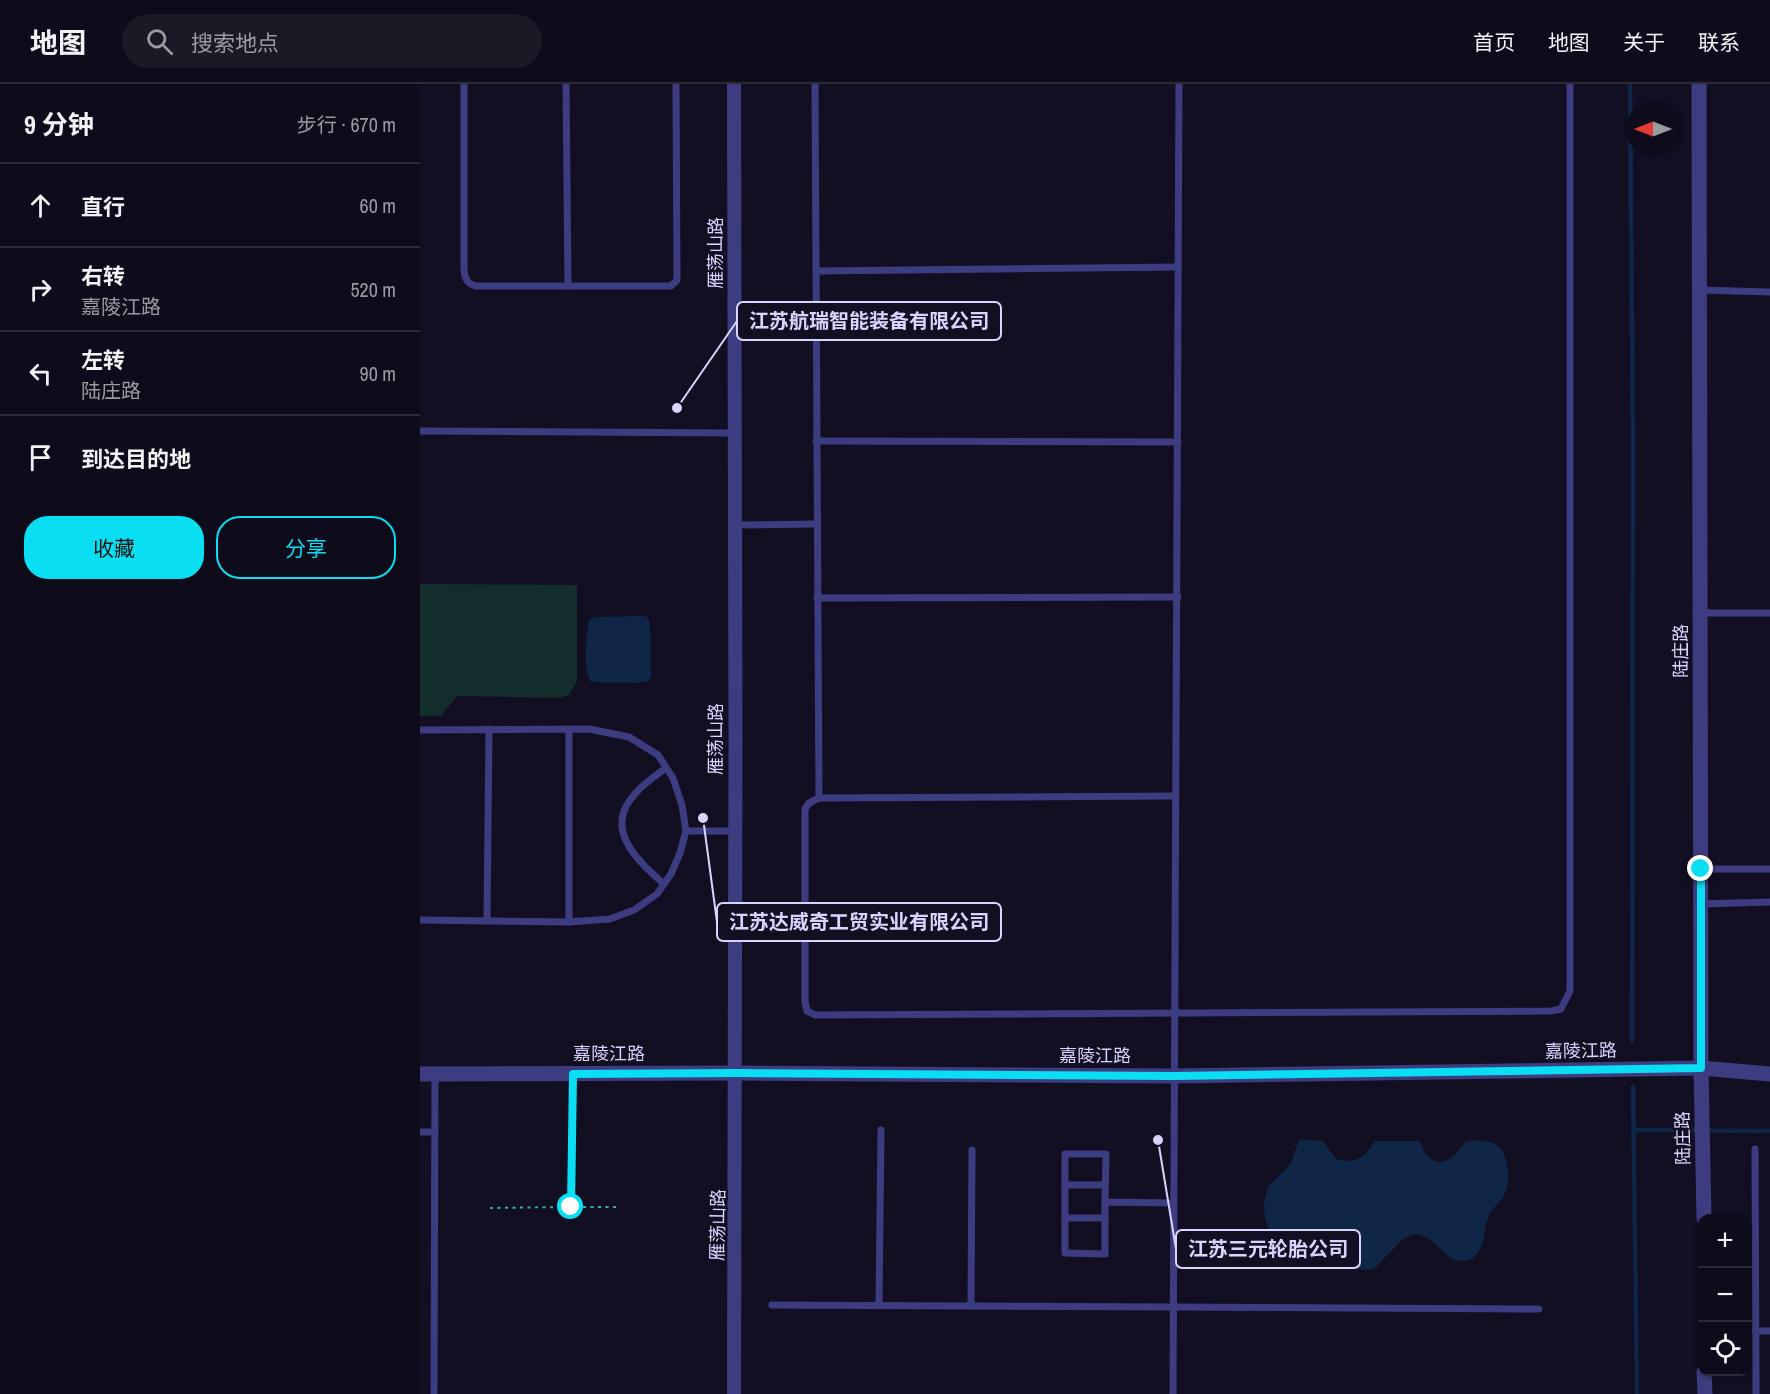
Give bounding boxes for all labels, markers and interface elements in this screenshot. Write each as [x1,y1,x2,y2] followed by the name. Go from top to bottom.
[122,14,542,68] search box
[30,24,86,62] text: 地图
[143,25,176,58] icon: search
[191,28,279,58] text: 搜索地点
[1473,28,1515,57] text: 首页
[1548,28,1590,57] text: 地图
[1623,28,1665,57] text: 关于
[1698,28,1740,57] text: 联系
[1626,102,1680,156] north arrow
[24,107,94,142] text: 9 分钟
[297,111,396,138] text: 步行 · 670 m
[24,189,57,222] icon: ahead
[81,192,125,222] text: 直行
[360,192,396,219] text: 60 m
[703,217,728,289] street label: 雁荡山路
[81,261,125,291] text: 右转
[24,273,57,306] icon: right
[350,276,396,303] text: 520 m
[81,293,161,320] text: 嘉陵江路
[737,302,1001,340] callout: 江苏航瑞智能装备有限公司
[749,307,989,334] text: 江苏航瑞智能装备有限公司
[81,345,125,375] text: 左转
[24,357,57,390] icon: left
[360,360,396,387] text: 90 m
[81,377,141,404] text: 陆庄路
[24,441,57,474] icon: arrive
[81,444,191,474] text: 到达目的地
[24,516,204,579] button: 收藏
[216,516,396,579] button: 分享
[1668,624,1693,678] street label: 陆庄路
[703,703,728,775] street label: 雁荡山路
[1687,855,1713,881] route end
[717,903,1001,941] callout: 江苏达威奇工贸实业有限公司
[729,908,989,935] text: 江苏达威奇工贸实业有限公司
[1545,1037,1617,1064] street label: 嘉陵江路
[573,1041,645,1066] street label: 嘉陵江路
[1059,1043,1131,1068] street label: 嘉陵江路
[1670,1111,1695,1165] street label: 陆庄路
[704,1189,731,1261] street label: 雁荡山路
[557,1193,583,1219] route start
[1698,1214,1752,1376] map controls
[1698,1214,1752,1268] button: +
[1176,1230,1360,1268] callout: 江苏三元轮胎公司
[1188,1235,1348,1262] text: 江苏三元轮胎公司
[1698,1268,1752,1322] button: −
[1698,1322,1752,1376] button: locate

